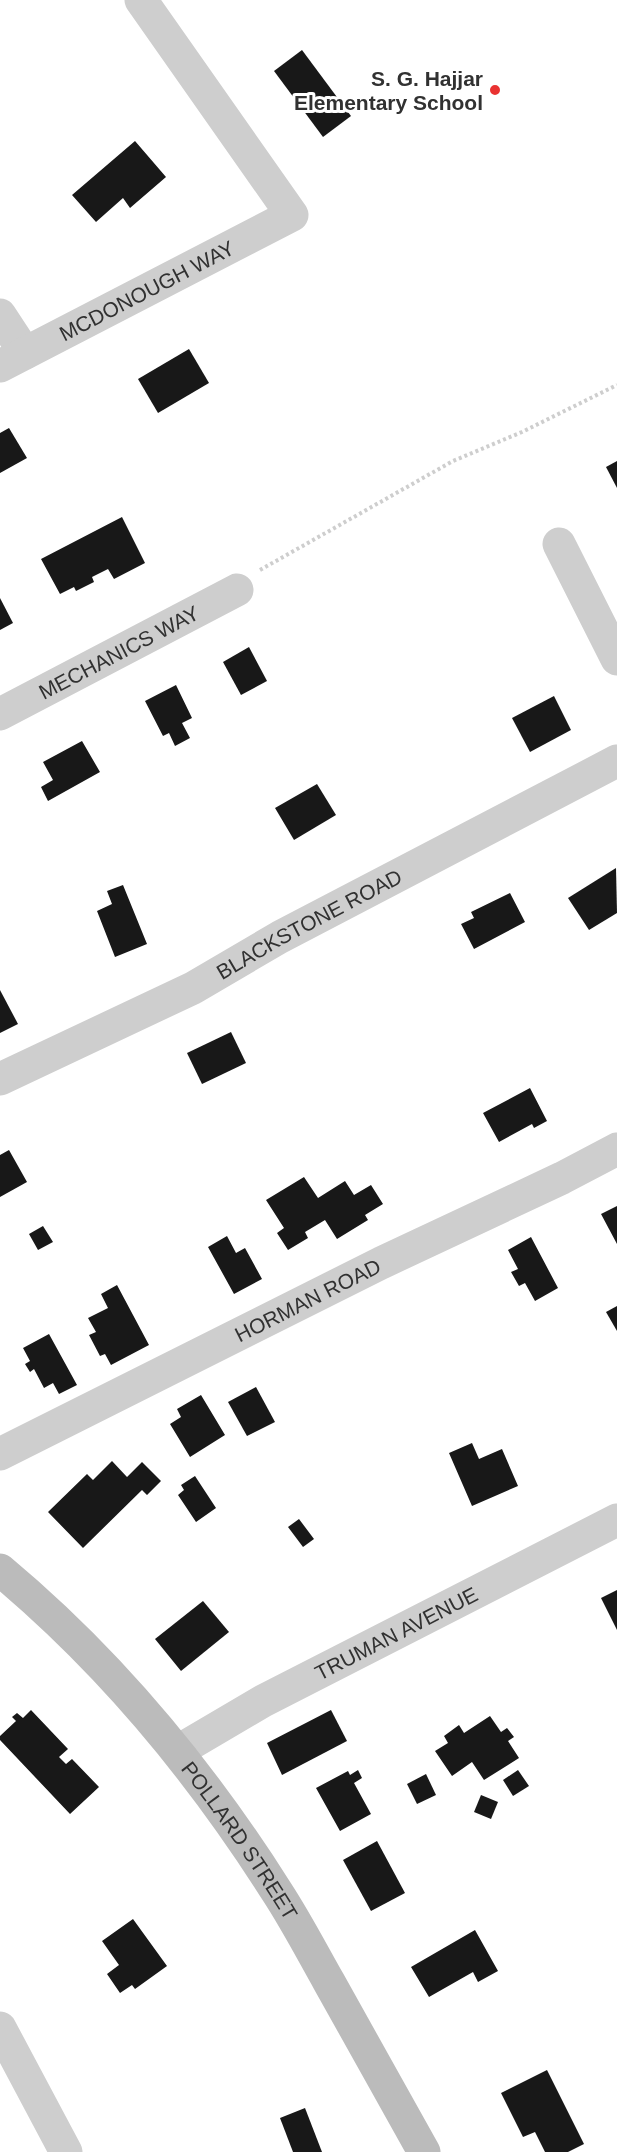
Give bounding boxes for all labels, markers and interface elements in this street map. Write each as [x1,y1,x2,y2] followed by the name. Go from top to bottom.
[294,67,483,114] place label: S. G. Hajjar Elementary School
[488,83,502,97] marker: S. G. Hajjar Elementary School
[55,235,238,345] street label: MCDONOUGH WAY
[35,601,203,703] street label: MECHANICS WAY
[212,864,405,983] street label: BLACKSTONE ROAD
[231,1254,384,1346] street label: HORMAN ROAD
[311,1582,481,1684] street label: TRUMAN AVENUE
[178,1757,303,1924] street label: POLLARD STREET

